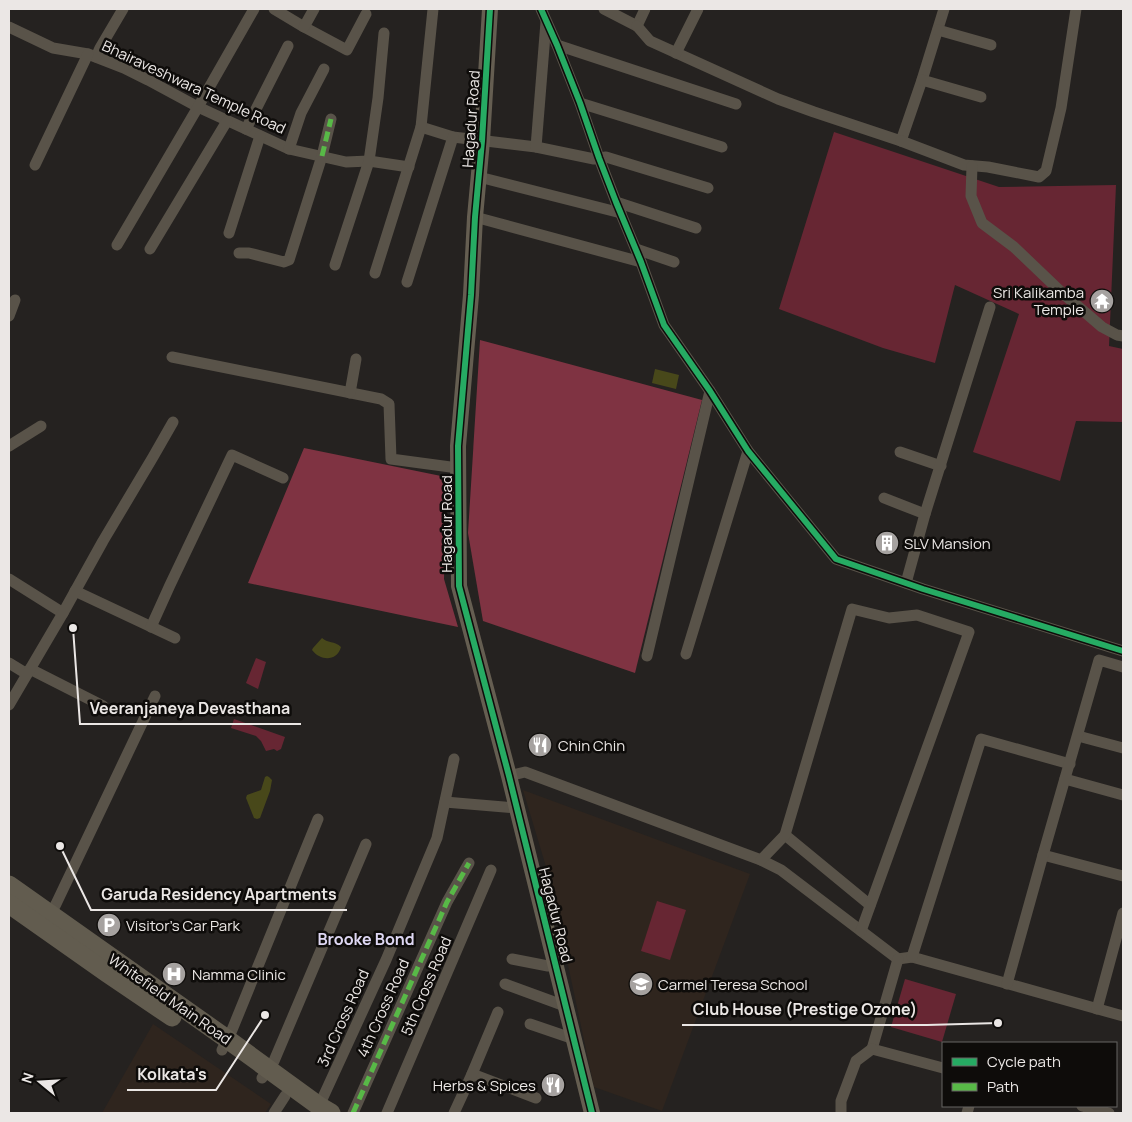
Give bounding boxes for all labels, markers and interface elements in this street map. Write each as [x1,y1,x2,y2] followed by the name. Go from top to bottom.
[99,35,289,139] street label: Bhairaveshwara Temple Road
[457,70,485,168] street label: Hagadur Road
[993,282,1084,320] place label: Sri Kalikamba Temple
[1089,288,1115,314] temple icon: Sri Kalikamba Temple
[436,475,457,573] street label: Hagadur Road
[874,530,900,556] building icon: SLV Mansion
[904,533,991,554] place label: SLV Mansion
[80,693,301,724] callout: Veeranjaneya Devasthana
[90,697,290,719] text: Veeranjaneya Devasthana
[527,732,553,758] restaurant icon: Chin Chin
[558,735,625,756] place label: Chin Chin
[534,865,578,965] street label: Hagadur Road
[91,879,347,910] callout: Garuda Residency Apartments
[101,883,337,905] text: Garuda Residency Apartments
[96,912,122,938] parking icon: Visitor's Car Park
[126,915,241,936] place label: Visitor's Car Park
[317,928,415,950] district label: Brooke Bond
[396,933,456,1039] street label: 5th Cross Road
[104,949,236,1049] street label: Whitefield Main Road
[352,955,414,1061] street label: 4th Cross Road
[161,961,187,987] hospital icon: Namma Clinic
[192,964,286,985] place label: Namma Clinic
[312,966,374,1070] street label: 3rd Cross Road
[628,971,654,997] school or university icon: Carmel Teresa School
[658,974,808,995] place label: Carmel Teresa School
[682,994,927,1025] callout: Club House (Prestige Ozone)
[693,998,917,1020] text: Club House (Prestige Ozone)
[942,1042,1117,1107] legend
[987,1051,1061,1072] text: Cycle path
[15,1057,65,1107] north arrow
[127,1059,216,1090] callout: Kolkata's
[137,1063,207,1085] text: Kolkata's
[17,1070,38,1086] text: N
[540,1072,566,1098] restaurant icon: Herbs & Spices
[433,1075,536,1096] place label: Herbs & Spices
[987,1076,1019,1097] text: Path

